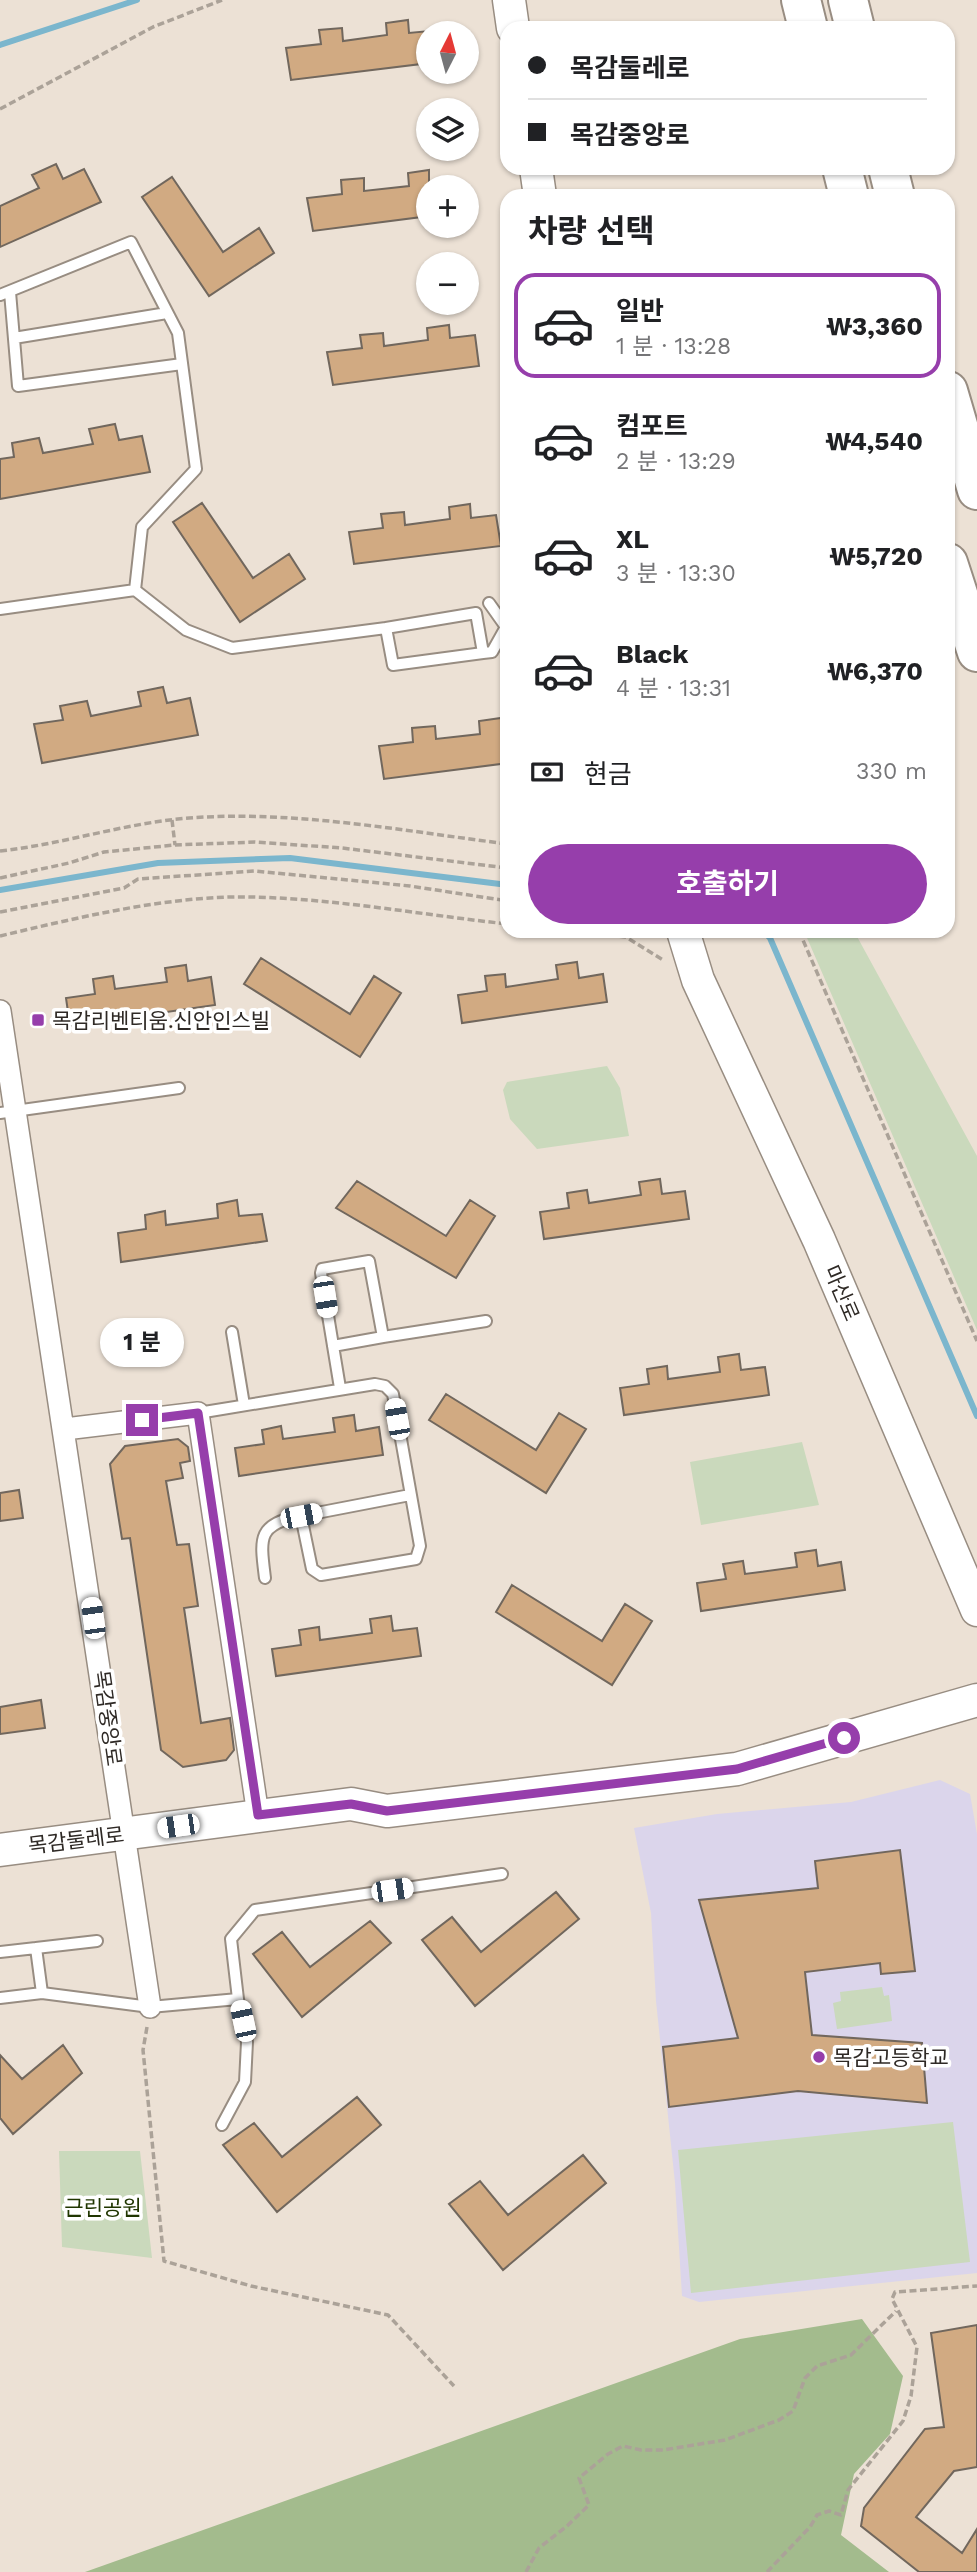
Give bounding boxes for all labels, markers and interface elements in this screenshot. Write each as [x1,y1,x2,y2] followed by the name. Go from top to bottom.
[416,21,480,84] north arrow
[416,21,479,315] map controls
[570,53,690,83] text: 목감둘레로
[416,98,479,161] button: layers
[570,120,690,150] text: 목감중앙로
[416,175,479,238] button: +
[528,212,655,250] text: 차량 선택
[416,252,479,315] button: −
[532,294,595,357] icon: car
[616,296,664,326] text: 일반
[826,311,923,341] text: ₩3,360
[616,333,731,360] text: 1 분 · 13:28
[532,409,595,472] icon: car
[616,411,688,441] text: 컴포트
[825,426,923,456] text: ₩4,540
[616,448,736,475] text: 2 분 · 13:29
[532,524,595,587] icon: car
[616,524,649,554] text: XL
[829,541,923,571] text: ₩5,720
[616,560,736,587] text: 3 분 · 13:30
[532,639,595,702] icon: car
[616,639,688,669] text: Black
[827,656,923,686] text: ₩6,370
[616,675,731,702] text: 4 분 · 13:31
[528,753,566,791] icon: cash
[856,758,927,785] text: 330 m
[584,759,632,789] text: 현금
[528,844,927,924] button: 호출하기
[52,1008,270,1033] place label: 목감리벤티움.신안인스빌
[30,1012,46,1028] marker: 목감리벤티움.신안인스빌
[819,1261,865,1325] street label: 마산로
[312,1275,339,1319] car
[100,1318,184,1368] callout: 1 분
[123,1329,161,1356] text: 1 분
[384,1396,411,1442] car
[126,1404,158,1436] route end
[279,1502,324,1530] car
[80,1596,107,1640] car
[89,1668,127,1768] street label: 목감중앙로
[828,1722,860,1754] route start
[156,1813,201,1839] car
[27,1822,125,1858] street label: 목감둘레로
[370,1877,415,1903] car
[229,1998,258,2044] car
[833,2045,949,2070] place label: 목감고등학교
[811,2049,827,2065] marker: 목감고등학교
[64,2195,142,2220] park label: 근린공원

